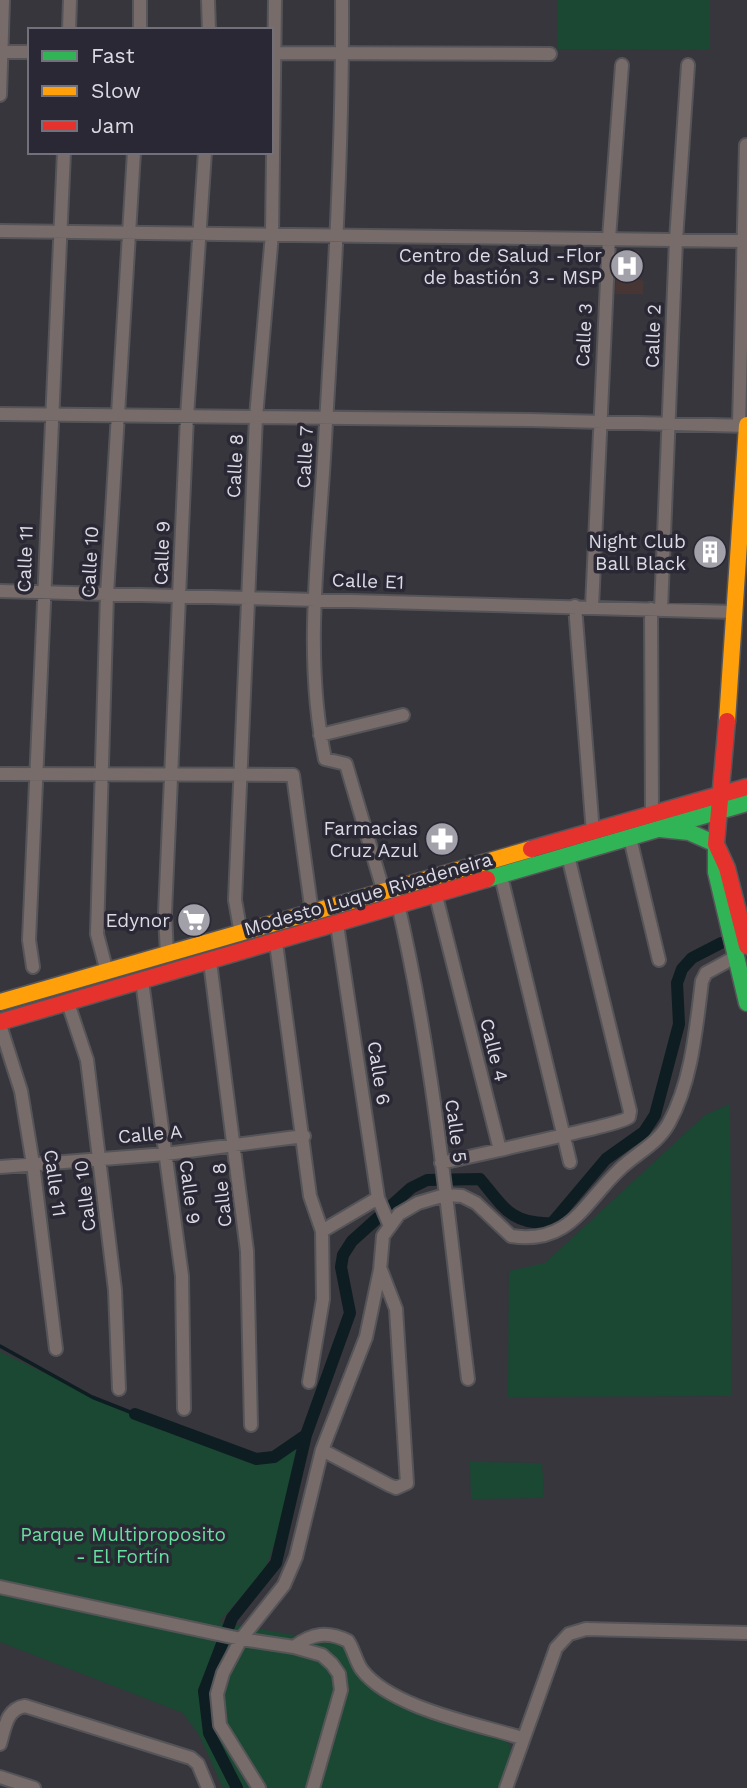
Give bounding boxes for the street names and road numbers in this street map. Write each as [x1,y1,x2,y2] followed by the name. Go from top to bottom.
[571,302,597,368] street label: Calle 3
[640,304,666,368] street label: Calle 2
[292,425,318,489] street label: Calle 7
[222,433,248,499] street label: Calle 8
[149,520,175,586] street label: Calle 9
[12,525,38,593] street label: Calle 11
[77,526,103,598] street label: Calle 10
[331,568,405,594] street label: Calle E1
[241,847,495,940] street label: Modesto Luque Rivadeneira
[475,1016,513,1084] street label: Calle 4
[363,1039,395,1107] street label: Calle 6
[440,1098,472,1164] street label: Calle 5
[117,1120,184,1148] street label: Calle A
[39,1148,71,1218] street label: Calle 11
[69,1159,101,1233] street label: Calle 10
[175,1159,205,1225] street label: Calle 9
[207,1162,237,1228] street label: Calle 8

